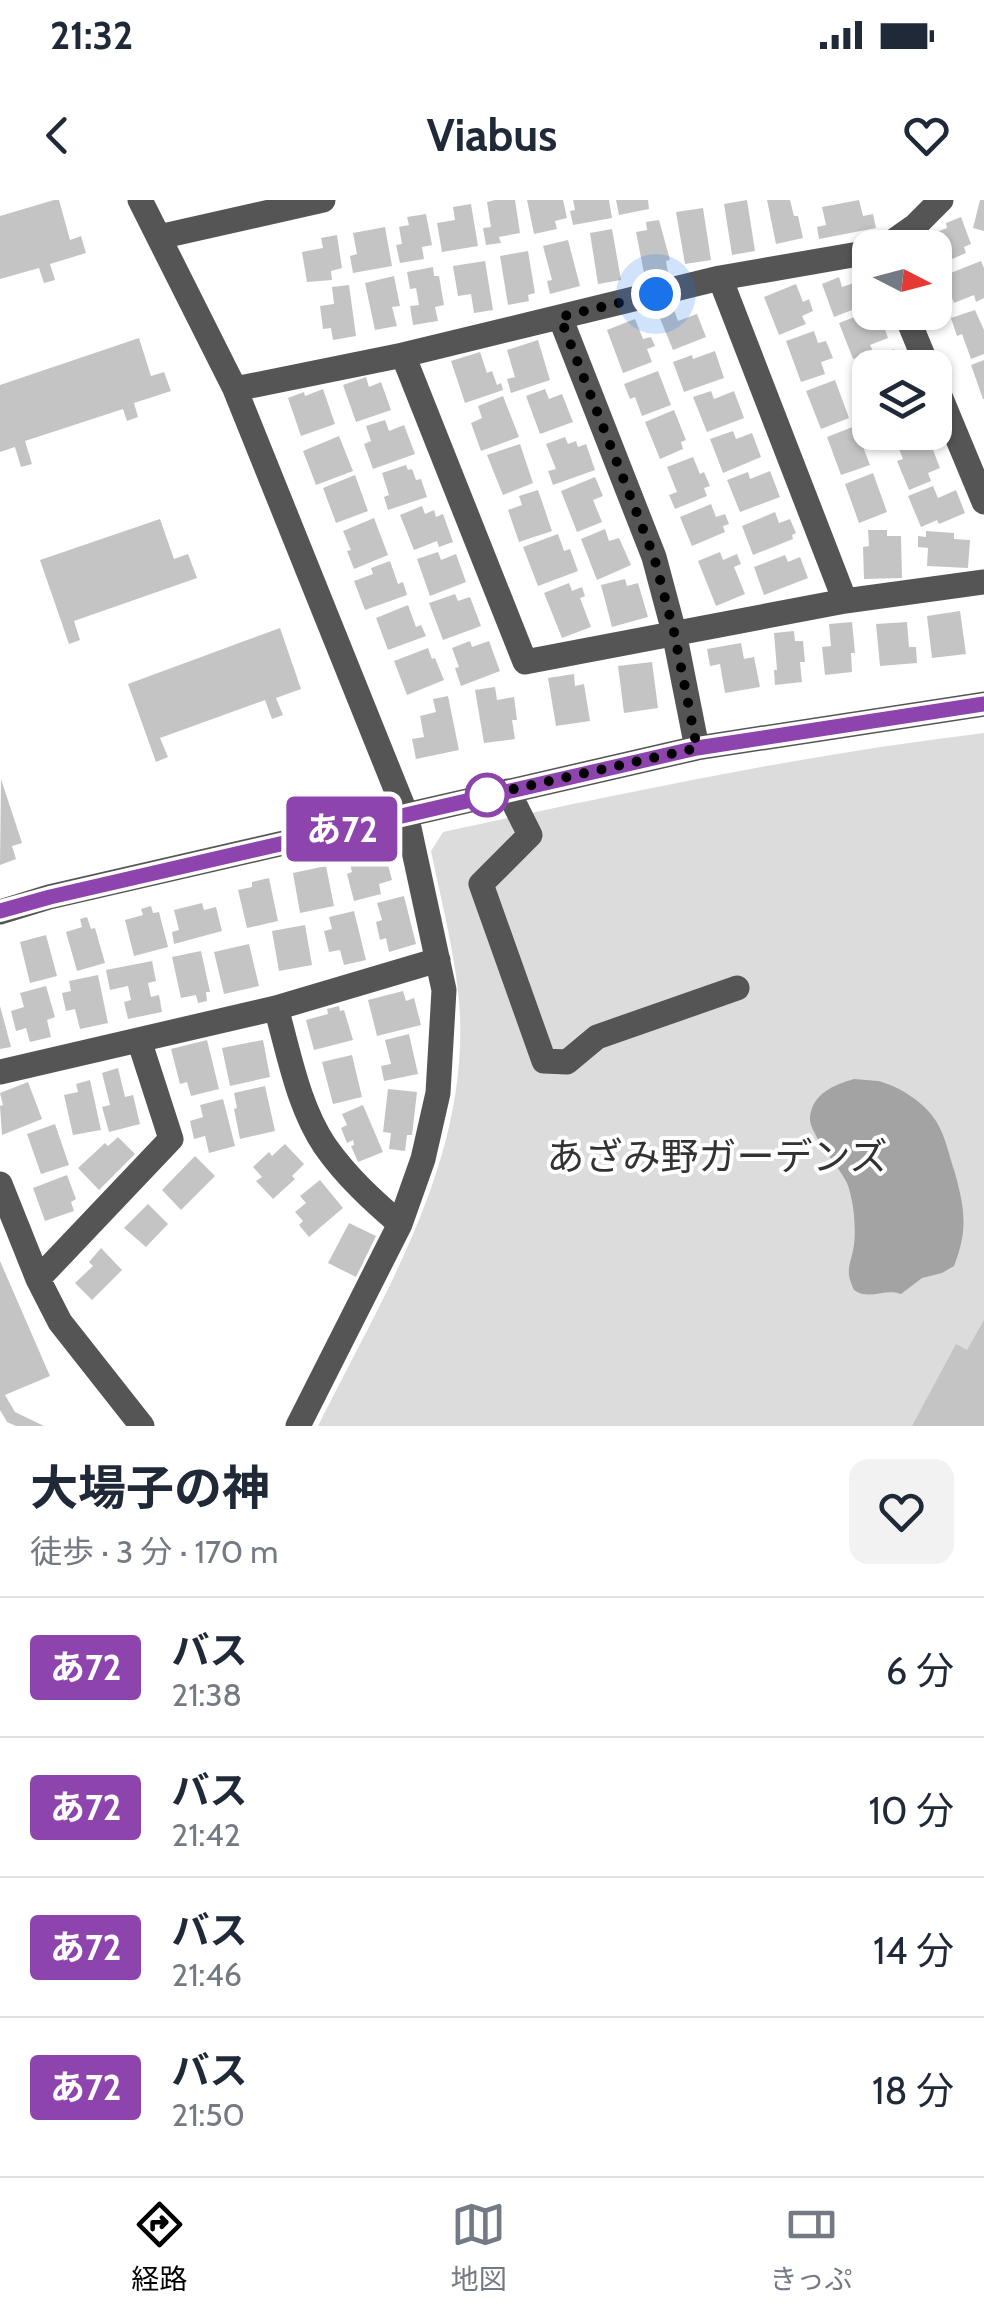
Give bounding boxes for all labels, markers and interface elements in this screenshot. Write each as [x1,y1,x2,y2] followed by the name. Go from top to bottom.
[50,12,133,59] text: 21:32
[30,108,85,163] icon: back
[427,108,557,162] text: Viabus
[899,108,954,163] icon: heart
[852,230,952,330] north arrow
[852,230,952,450] map controls
[631,269,681,319] your location
[852,350,952,450] button: layers
[466,774,508,816] unlabelled marker
[284,796,400,862] line badge: あ72
[306,808,378,851] text: あ72
[546,1133,888,1180] park label: あざみ野ガーデンズ
[30,1459,270,1517] text: 大場子の神
[849,1459,954,1564] button: heart
[30,1532,278,1571] text: 徒歩 · 3 分 · 170 m
[171,1627,247,1674] text: バス
[50,1646,121,1689] text: あ72
[886,1647,954,1694] text: 6 分
[171,1675,242,1714] text: 21:38
[171,1767,247,1814] text: バス
[50,1786,121,1829] text: あ72
[869,1787,954,1834] text: 10 分
[171,1815,241,1854] text: 21:42
[171,1907,247,1954] text: バス
[50,1926,121,1969] text: あ72
[873,1927,954,1974] text: 14 分
[171,1955,242,1994] text: 21:46
[171,2047,247,2094] text: バス
[50,2066,121,2109] text: あ72
[872,2067,954,2114] text: 18 分
[171,2095,245,2134] text: 21:50
[132,2197,188,2297] tab: 経路
[451,2197,507,2297] tab: 地図
[770,2197,852,2297] tab: きっぷ

